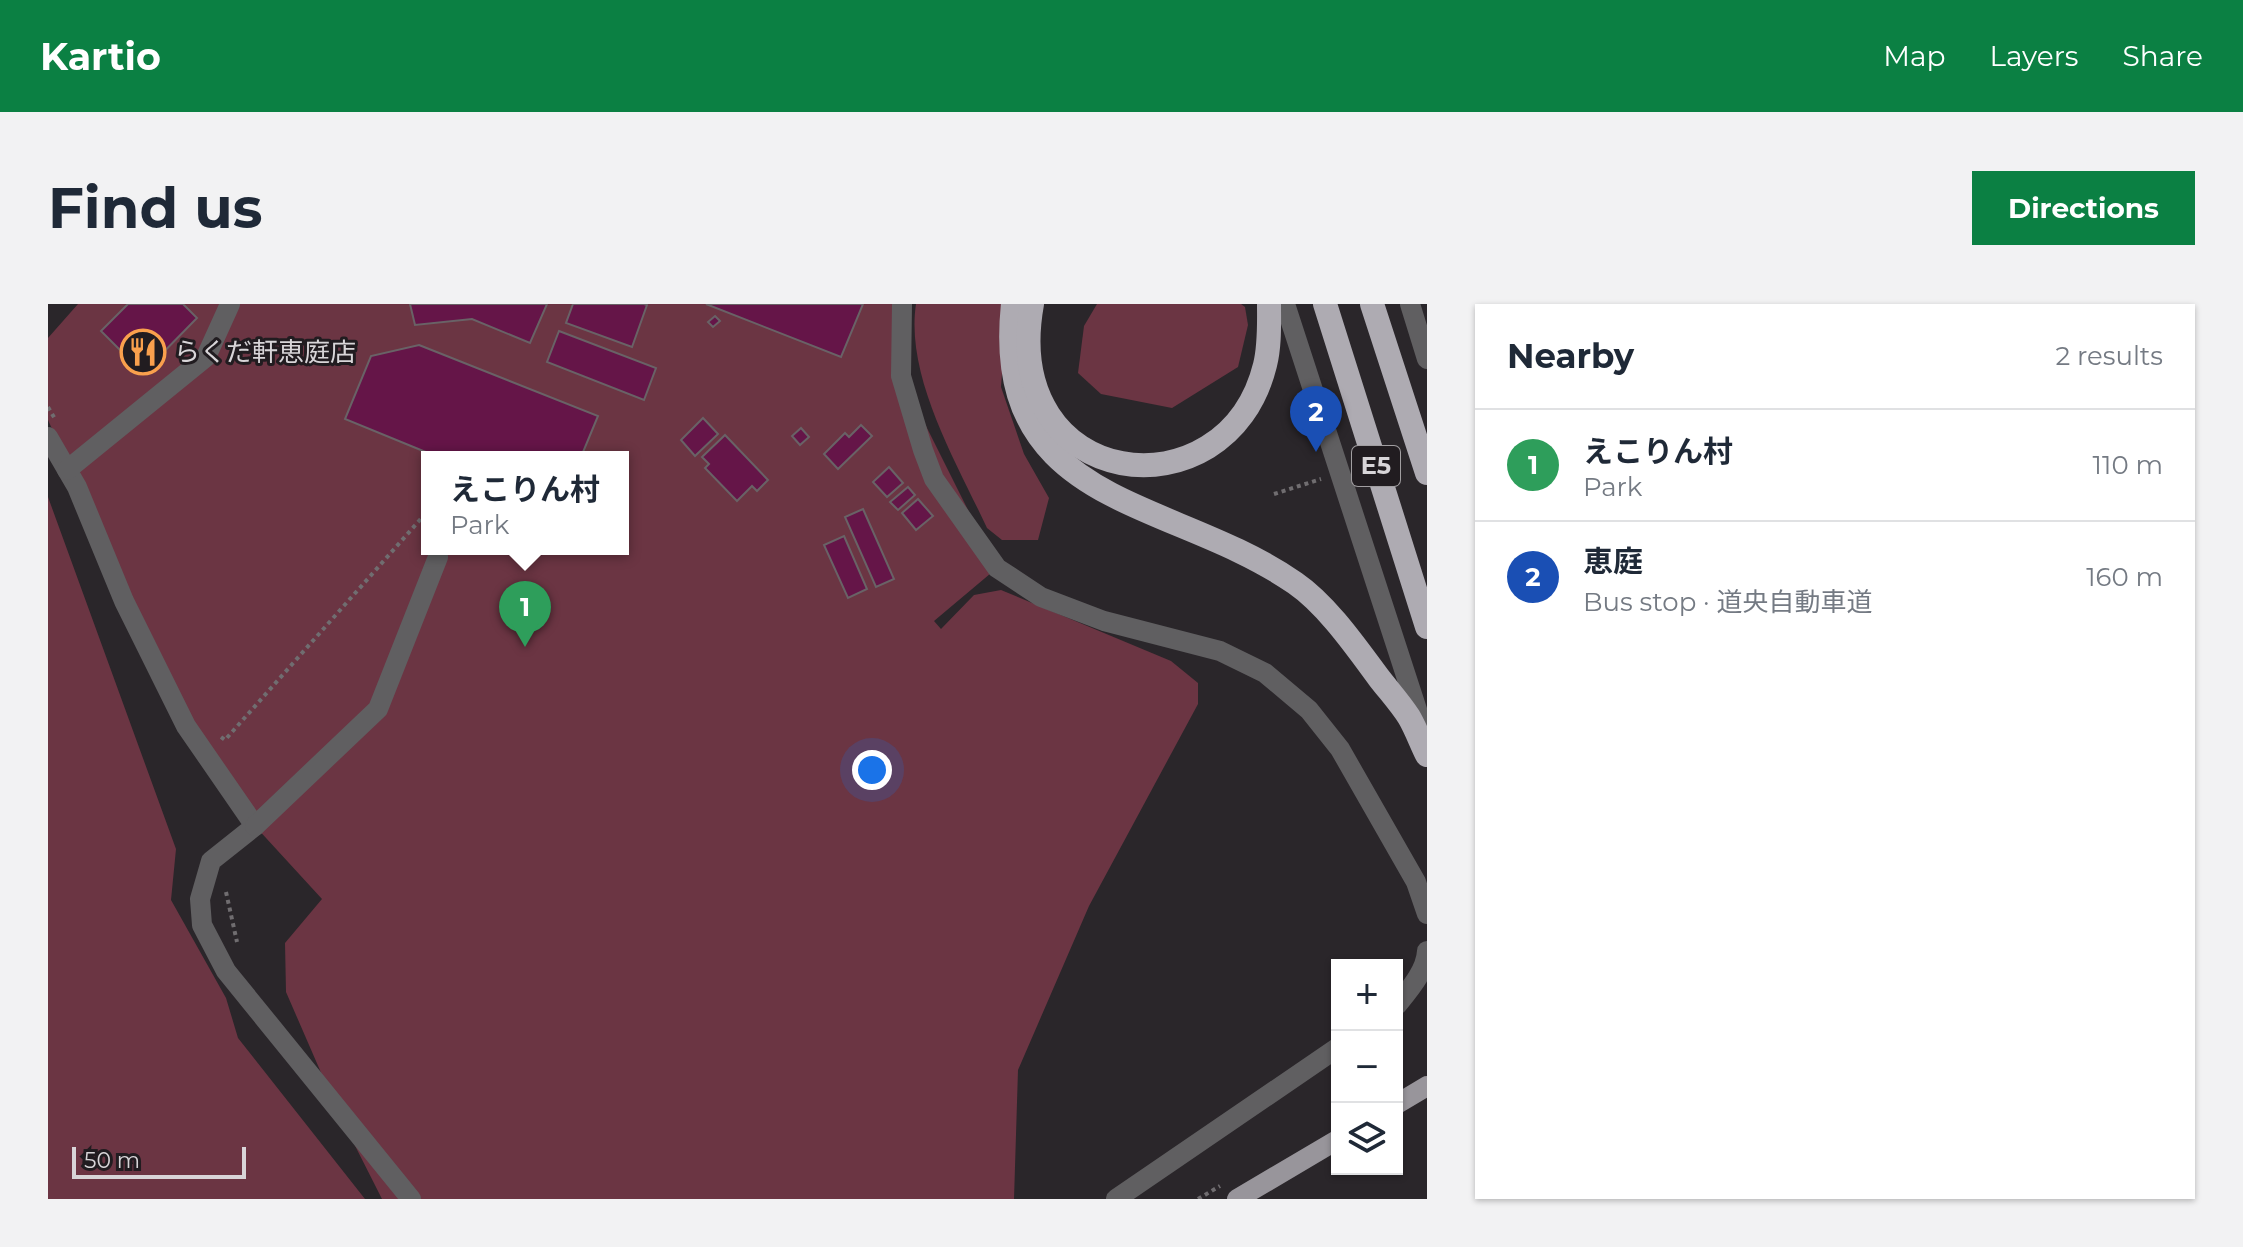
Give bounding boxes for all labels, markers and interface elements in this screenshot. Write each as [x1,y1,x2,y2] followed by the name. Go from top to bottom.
[40,33,161,80] text: Kartio
[1883,39,1946,73] text: Map
[1990,39,2079,73] text: Layers
[2123,39,2203,73] text: Share
[1972,171,2195,245] button: Directions
[48,174,262,242] text: Find us
[119,328,167,376] restaurant icon: らくだ軒恵庭店
[1507,335,1634,377] text: Nearby
[174,336,356,368] place label: らくだ軒恵庭店
[2055,340,2163,372] text: 2 results
[1290,386,1342,452] pin: 2
[1583,433,1733,470] text: えこりん村
[1352,446,1400,486] road number: E5
[1528,449,1538,481] text: 1
[2093,449,2163,481] text: 110 m
[421,451,629,555] popup
[450,471,600,508] text: えこりん村
[1583,471,1642,503] text: Park
[450,509,509,541] text: Park
[1583,543,1643,580] text: 恵庭
[1525,561,1541,593] text: 2
[2086,561,2163,593] text: 160 m
[499,581,551,647] pin: 1
[1583,586,1872,618] text: Bus stop · 道央自動車道
[852,750,892,790] your location
[1331,959,1403,1175] map controls
[1331,959,1403,1031] button: +
[1331,1031,1403,1103] button: −
[1331,1103,1403,1175] button: layers
[72,1143,246,1179] scale bar
[84,1147,140,1174] text: 50 m

